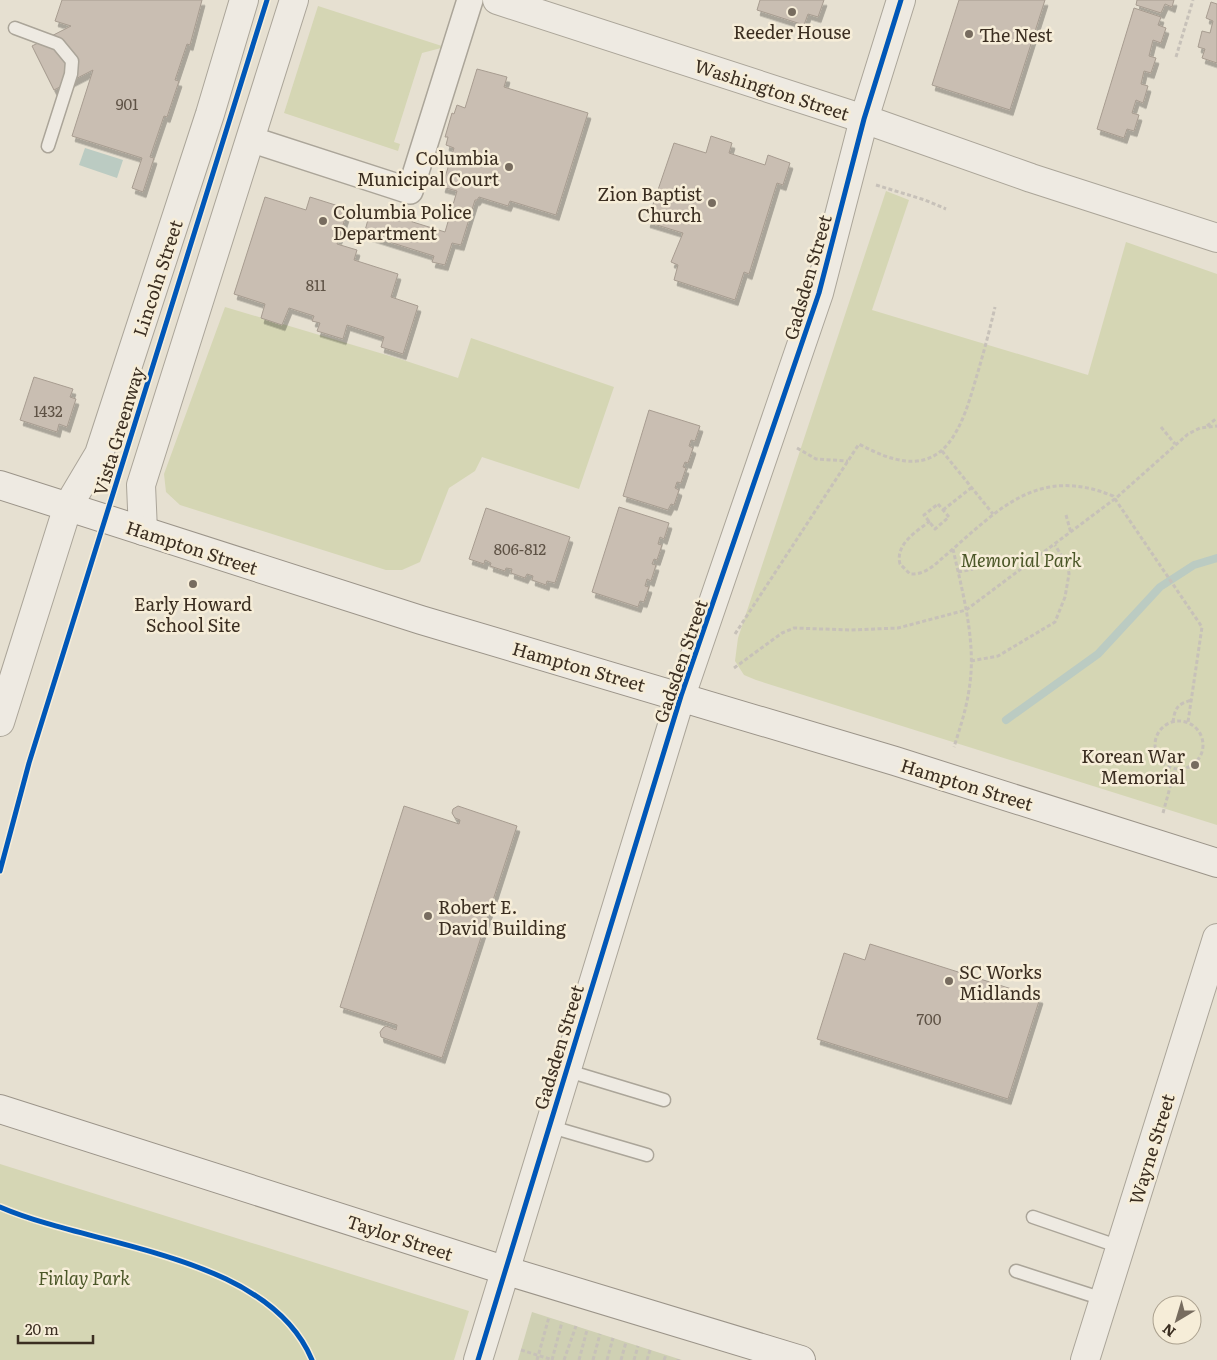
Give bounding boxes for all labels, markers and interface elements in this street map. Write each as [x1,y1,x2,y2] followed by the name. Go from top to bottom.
[786,6,798,18] marker: Reeder House
[733,18,851,45] place label: Reeder House
[979,21,1053,48] place label: The Nest
[963,28,975,40] marker: The Nest
[691,51,854,127] street label: Washington Street
[116,92,138,115] house number: 901
[357,144,500,192] place label: Columbia Municipal Court
[503,161,515,173] marker: Columbia Municipal Court
[598,180,703,228] place label: Zion Baptist Church
[706,197,718,209] marker: Zion Baptist Church
[333,198,472,246] place label: Columbia Police Department
[776,210,838,343] street label: Gadsden Street
[125,215,189,340] street label: Lincoln Street
[317,215,329,227] marker: Columbia Police Department
[306,273,326,296] house number: 811
[86,363,151,499] street label: Vista Greenway
[33,399,63,422] house number: 1432
[123,513,262,581] street label: Hampton Street
[494,537,547,560] house number: 806-812
[960,546,1082,573] park label: Memorial Park
[187,578,199,590] marker: Early Howard School Site
[134,590,252,638] place label: Early Howard School Site
[646,595,714,727] street label: Gadsden Street
[509,634,649,698] street label: Hampton Street
[1081,742,1185,790] place label: Korean War Memorial
[897,751,1037,817] street label: Hampton Street
[1189,759,1201,771] marker: Korean War Memorial
[438,893,567,941] place label: Robert E. David Building
[422,910,434,922] marker: Robert E. David Building
[959,958,1042,1006] place label: SC Works Midlands
[943,975,955,987] marker: SC Works Midlands
[526,981,590,1113] street label: Gadsden Street
[917,1007,942,1030] house number: 700
[1121,1090,1181,1208] street label: Wayne Street
[343,1207,457,1267] street label: Taylor Street
[38,1264,130,1291] park label: Finlay Park
[1152,1295,1202,1345] north arrow
[18,1312,92,1344] scale bar
[25,1317,59,1340] text: 20 m
[1157,1319,1179,1343] text: N

